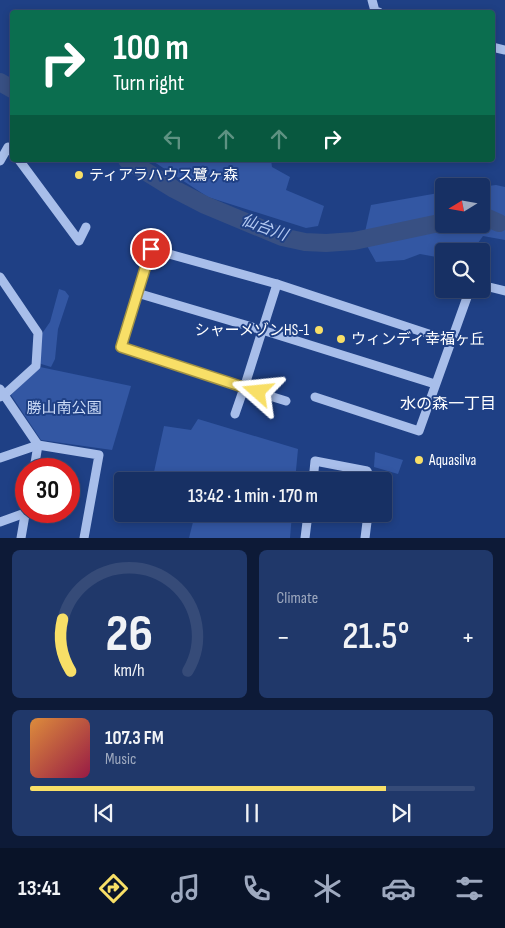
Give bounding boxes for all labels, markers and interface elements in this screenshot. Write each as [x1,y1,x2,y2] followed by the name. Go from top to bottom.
[113,27,189,70] text: 100 m
[30,30,95,95] icon: right
[113,70,184,97] text: Turn right
[159,125,187,153] icon: left
[212,125,240,153] icon: ahead
[265,125,293,153] icon: ahead
[318,125,346,153] icon: right
[89,166,238,185] place label: ティアラハウス鷺ヶ森
[73,169,85,181] marker: ティアラハウス鷺ヶ森
[435,178,490,232] north arrow
[435,178,490,298] map controls
[238,211,292,246] water label: 仙台川
[130,228,172,270] pin
[137,235,165,263] icon: arrive
[435,243,490,298] button: search
[195,321,310,340] place label: シャーメゾンHS-1
[313,324,325,336] marker: シャーメゾンHS-1
[351,330,485,349] place label: ウィンディ幸福ヶ丘
[335,333,347,345] marker: ウィンディ幸福ヶ丘
[231,365,283,417] position arrow
[400,395,496,414] district label: 水の森一丁目
[26,399,102,418] park label: 勝山南公園
[428,451,476,470] place label: Aquasilva
[413,454,425,466] marker: Aquasilva
[15,458,80,523] speed limit sign: 30
[188,485,318,508] text: 13:42 · 1 min · 170 m
[277,589,318,608] text: Climate
[106,603,153,666] text: 26
[342,614,409,659] text: 21.5°
[277,621,290,654] text: −
[461,621,475,654] text: +
[114,660,145,681] text: km/h
[105,727,164,750] text: 107.3 FM
[105,750,136,769] text: Music
[90,799,118,827] icon: previous
[238,799,266,827] icon: pause
[387,799,415,827] icon: next
[96,871,131,906] icon: directions
[168,871,203,906] icon: music
[239,871,274,906] icon: phone
[310,871,345,906] icon: climate
[381,871,416,906] icon: car
[452,871,487,906] icon: filters
[18,875,60,902] text: 13:41

